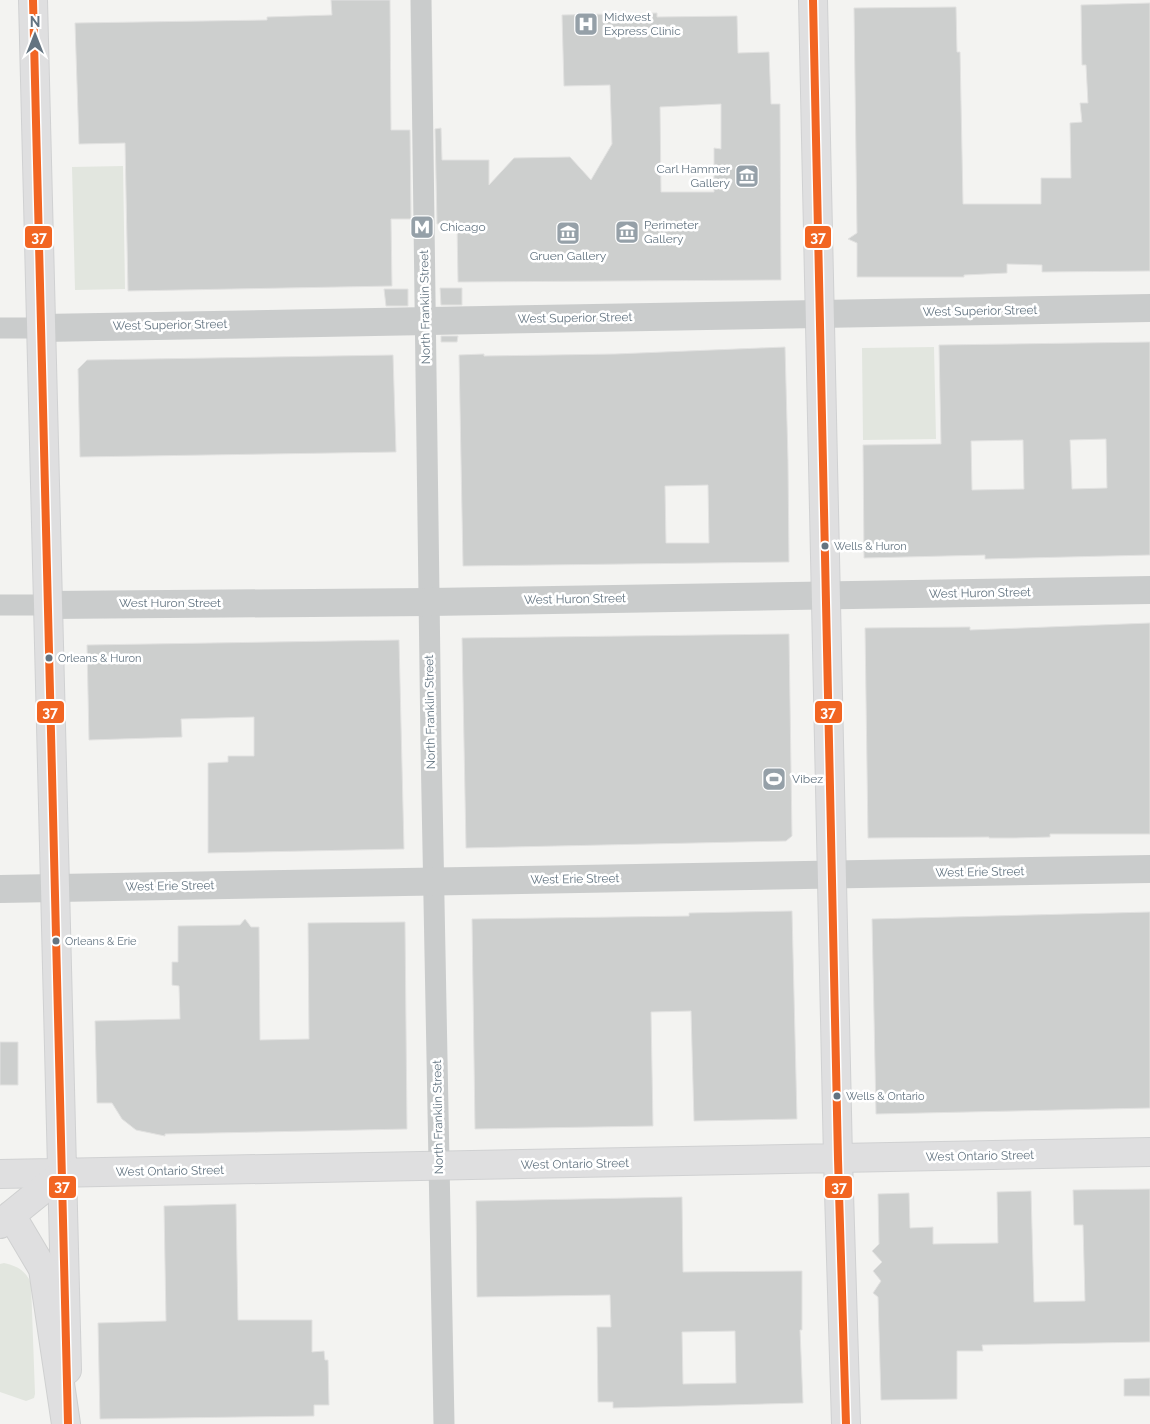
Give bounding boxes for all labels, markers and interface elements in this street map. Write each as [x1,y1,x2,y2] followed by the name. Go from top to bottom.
[10,10,60,60] north arrow
[604,10,681,38] place label: Midwest Express Clinic
[573,11,599,37] hospital icon: Midwest Express Clinic
[30,14,40,30] text: N
[656,162,731,190] place label: Carl Hammer Gallery
[734,163,760,189] museum icon: Carl Hammer Gallery
[409,214,435,240] metro station icon: Chicago
[644,218,699,246] place label: Perimeter Gallery
[614,219,640,245] museum icon: Perimeter Gallery
[440,220,486,234] place label: Chicago
[555,220,581,246] museum icon: Gruen Gallery
[24,225,53,249] line badge: 37
[804,225,832,249] line badge: 37
[31,229,47,245] text: 37
[810,229,826,245] text: 37
[530,249,607,263] place label: Gruen Gallery
[417,250,433,364] street label: North Franklin Street
[923,303,1037,319] street label: West Superior Street
[518,310,632,326] street label: West Superior Street
[113,317,227,333] street label: West Superior Street
[834,540,907,553] place label: Wells & Huron
[820,541,830,551] marker: Wells & Huron
[929,585,1031,601] street label: West Huron Street
[524,591,626,607] street label: West Huron Street
[119,596,221,610] street label: West Huron Street
[58,652,142,665] place label: Orleans & Huron
[44,653,54,663] marker: Orleans & Huron
[422,655,438,769] street label: North Franklin Street
[36,700,65,724] line badge: 37
[814,700,843,724] line badge: 37
[42,704,58,720] text: 37
[820,704,836,720] text: 37
[761,766,787,792] sports icon: Vibez
[792,772,823,786] place label: Vibez
[935,864,1025,880] street label: West Erie Street
[530,871,620,887] street label: West Erie Street
[125,878,215,894] street label: West Erie Street
[65,935,137,948] place label: Orleans & Erie
[51,936,61,946] marker: Orleans & Erie
[430,1060,446,1174] street label: North Franklin Street
[846,1090,925,1103] place label: Wells & Ontario
[832,1091,842,1101] marker: Wells & Ontario
[926,1148,1034,1164] street label: West Ontario Street
[521,1156,629,1172] street label: West Ontario Street
[116,1163,224,1179] street label: West Ontario Street
[48,1175,77,1199] line badge: 37
[824,1175,853,1199] line badge: 37
[54,1178,70,1194] text: 37
[831,1179,847,1195] text: 37

